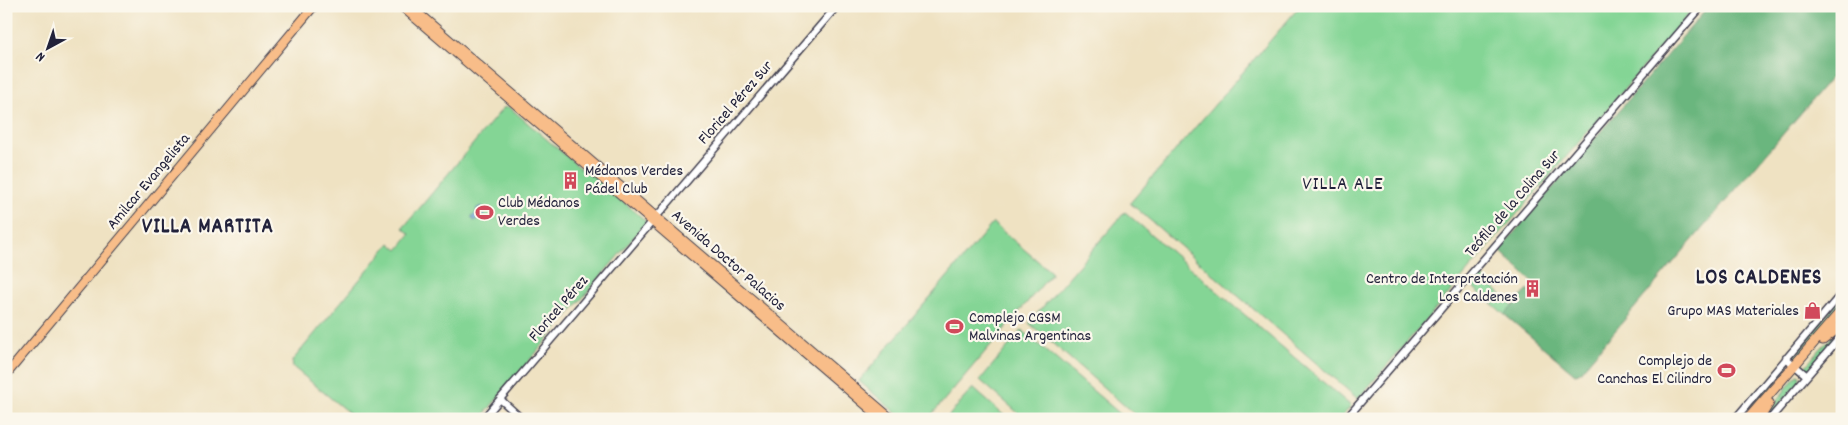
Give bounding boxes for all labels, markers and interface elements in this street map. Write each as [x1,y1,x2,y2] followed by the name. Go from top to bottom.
[22,22,72,72] north arrow
[32,46,50,66] text: N
[693,56,779,150] street label: Floricel Pérez Sur
[102,128,197,235] street label: Amilcar Evangelista
[1460,145,1566,263] street label: Teófilo de la Colina Sur
[585,160,683,201] place label: Médanos Verdes Pádel Club
[561,170,581,190] building icon: Médanos Verdes Pádel Club
[1302,172,1384,199] district label: VILLA ALE
[498,192,580,233] place label: Club Médanos Verdes
[474,202,494,222] sports icon: Club Médanos Verdes
[666,205,791,317] street label: Avenida Doctor Palacios
[142,213,274,243] district label: VILLA MARTITA
[1696,264,1822,294] district label: LOS CALDENES
[1366,268,1518,309] place label: Centro de Interpretación Los Caldenes
[524,271,594,347] street label: Floricel Pérez
[1522,278,1542,298] building icon: Centro de Interpretación Los Caldenes
[1667,300,1799,323] place label: Grupo MAS Materiales
[1803,301,1823,321] shop icon: Grupo MAS Materiales
[969,307,1091,348] place label: Complejo CGSM Malvinas Argentinas
[945,317,965,337] sports icon: Complejo CGSM Malvinas Argentinas
[1597,350,1712,391] place label: Complejo de Canchas El Cilindro
[1716,360,1736,380] sports icon: Complejo de Canchas El Cilindro

